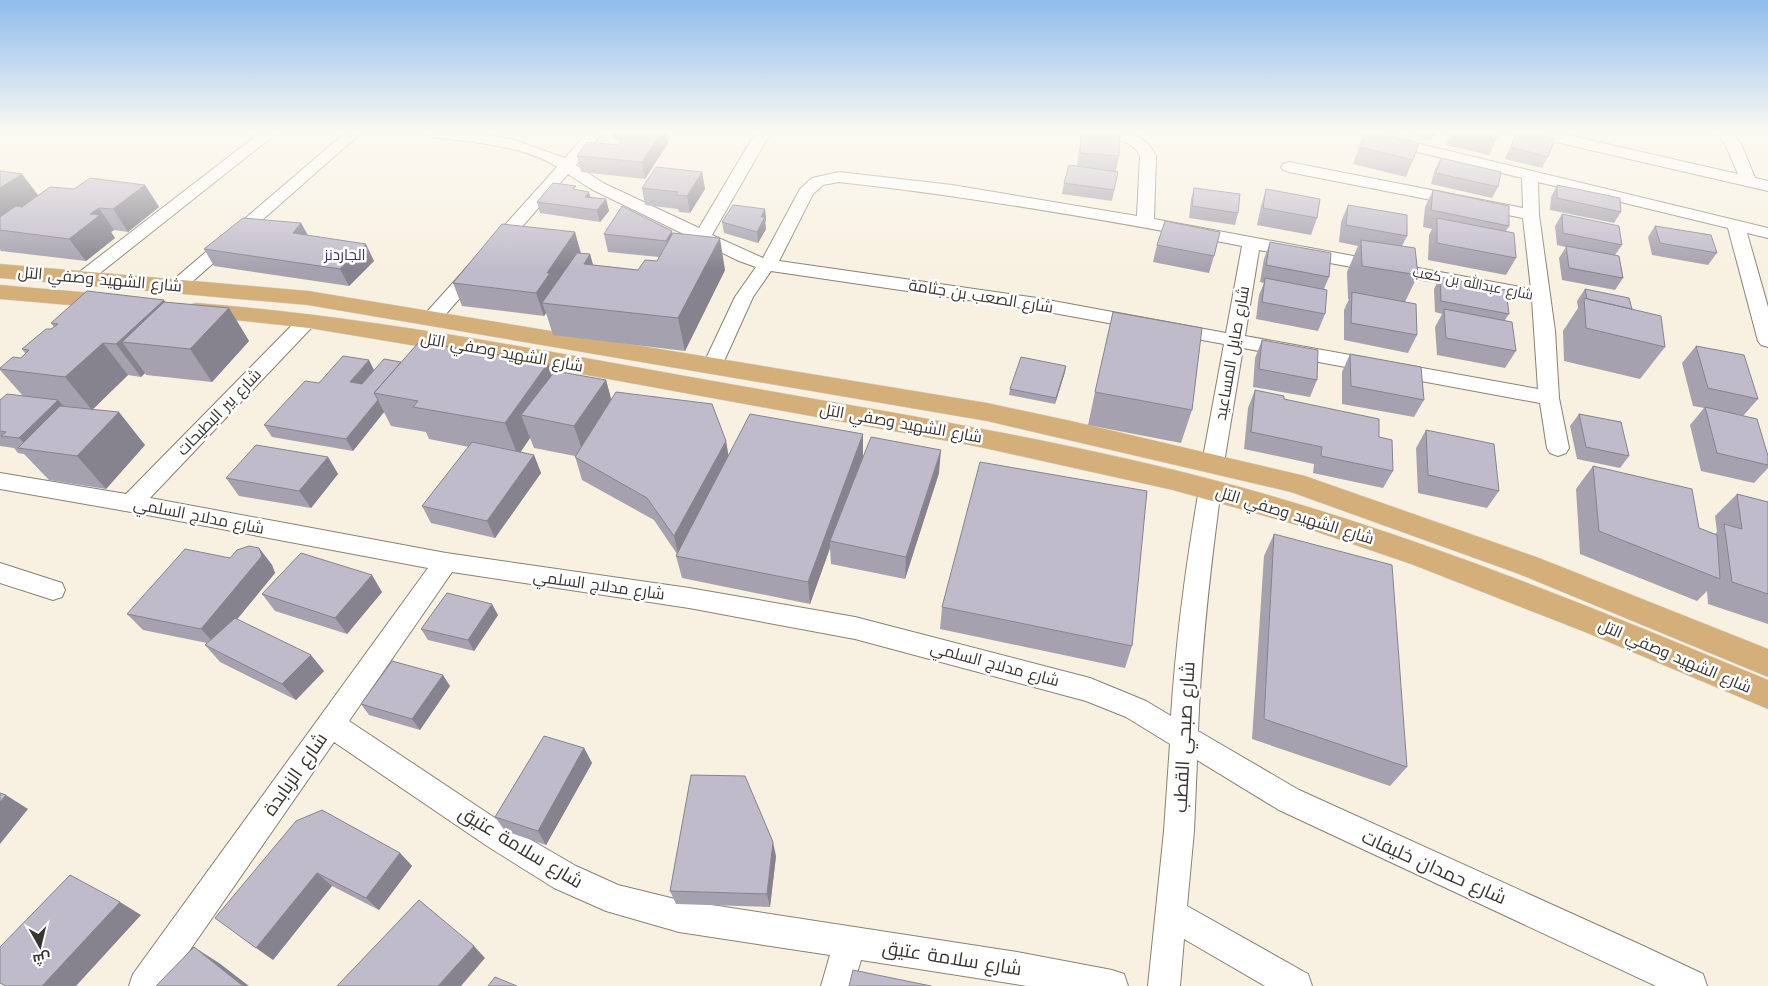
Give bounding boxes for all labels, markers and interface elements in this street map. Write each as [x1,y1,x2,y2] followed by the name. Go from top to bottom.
[323,246,366,264] district label: الجاردنز
[17,262,183,300] street label: شارع الشهيد وصفي التل
[1411,262,1535,304] street label: شارع عبدالله بن كعب
[907,275,1055,319] street label: شارع الصعب بن جثامة
[1211,284,1255,422] street label: شارع صايل المساعيد
[419,328,585,380] street label: شارع الشهيد وصفي التل
[173,365,266,461] street label: شارع بير البطيحات
[818,399,984,451] street label: شارع الشهيد وصفي التل
[1212,482,1376,552] street label: شارع الشهيد وصفي التل
[131,494,266,542] street label: شارع مدلاج السلمي
[531,566,666,608] street label: شارع مدلاج السلمي
[1594,615,1754,701] street label: شارع الشهيد وصفي التل
[927,638,1062,694] street label: شارع مدلاج السلمي
[1169,661,1202,813] street label: شارع صبحي القطب
[258,728,334,821] street label: شارع الزبابدة
[454,801,587,895] street label: شارع سلامة عتيق
[1357,825,1510,911] street label: شارع حمدان خليفات
[15,921,65,971] north arrow
[880,936,1023,982] street label: شارع سلامة عتيق
[32,949,52,968] text: ش

